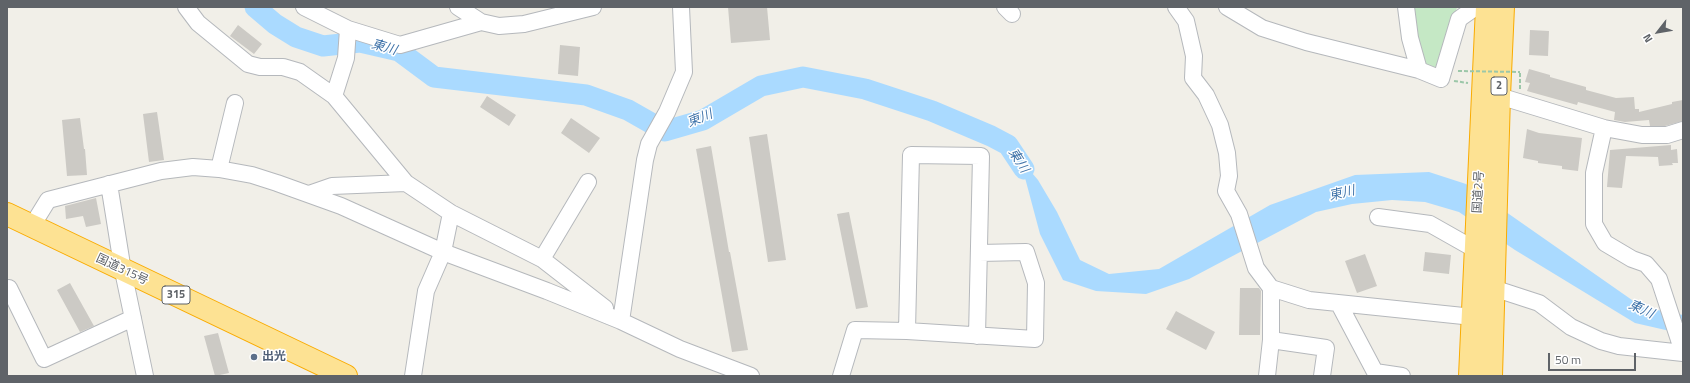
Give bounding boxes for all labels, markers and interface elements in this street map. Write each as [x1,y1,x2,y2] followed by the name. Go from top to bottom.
[1638,12,1678,52] north arrow
[1639,31,1657,46] text: N
[369,37,399,59] water label: 東川
[1491,77,1507,95] road number: 2
[685,107,715,131] water label: 東川
[1004,146,1032,176] water label: 東川
[1471,170,1487,214] street label: 国道2号
[1328,183,1356,205] water label: 東川
[94,252,150,288] street label: 国道315号
[162,286,190,304] road number: 315
[1626,298,1656,322] water label: 東川
[1550,345,1638,371] scale bar
[262,350,286,364] place label: 出光
[1555,350,1581,369] text: 50 m
[249,352,259,362] marker: 出光

